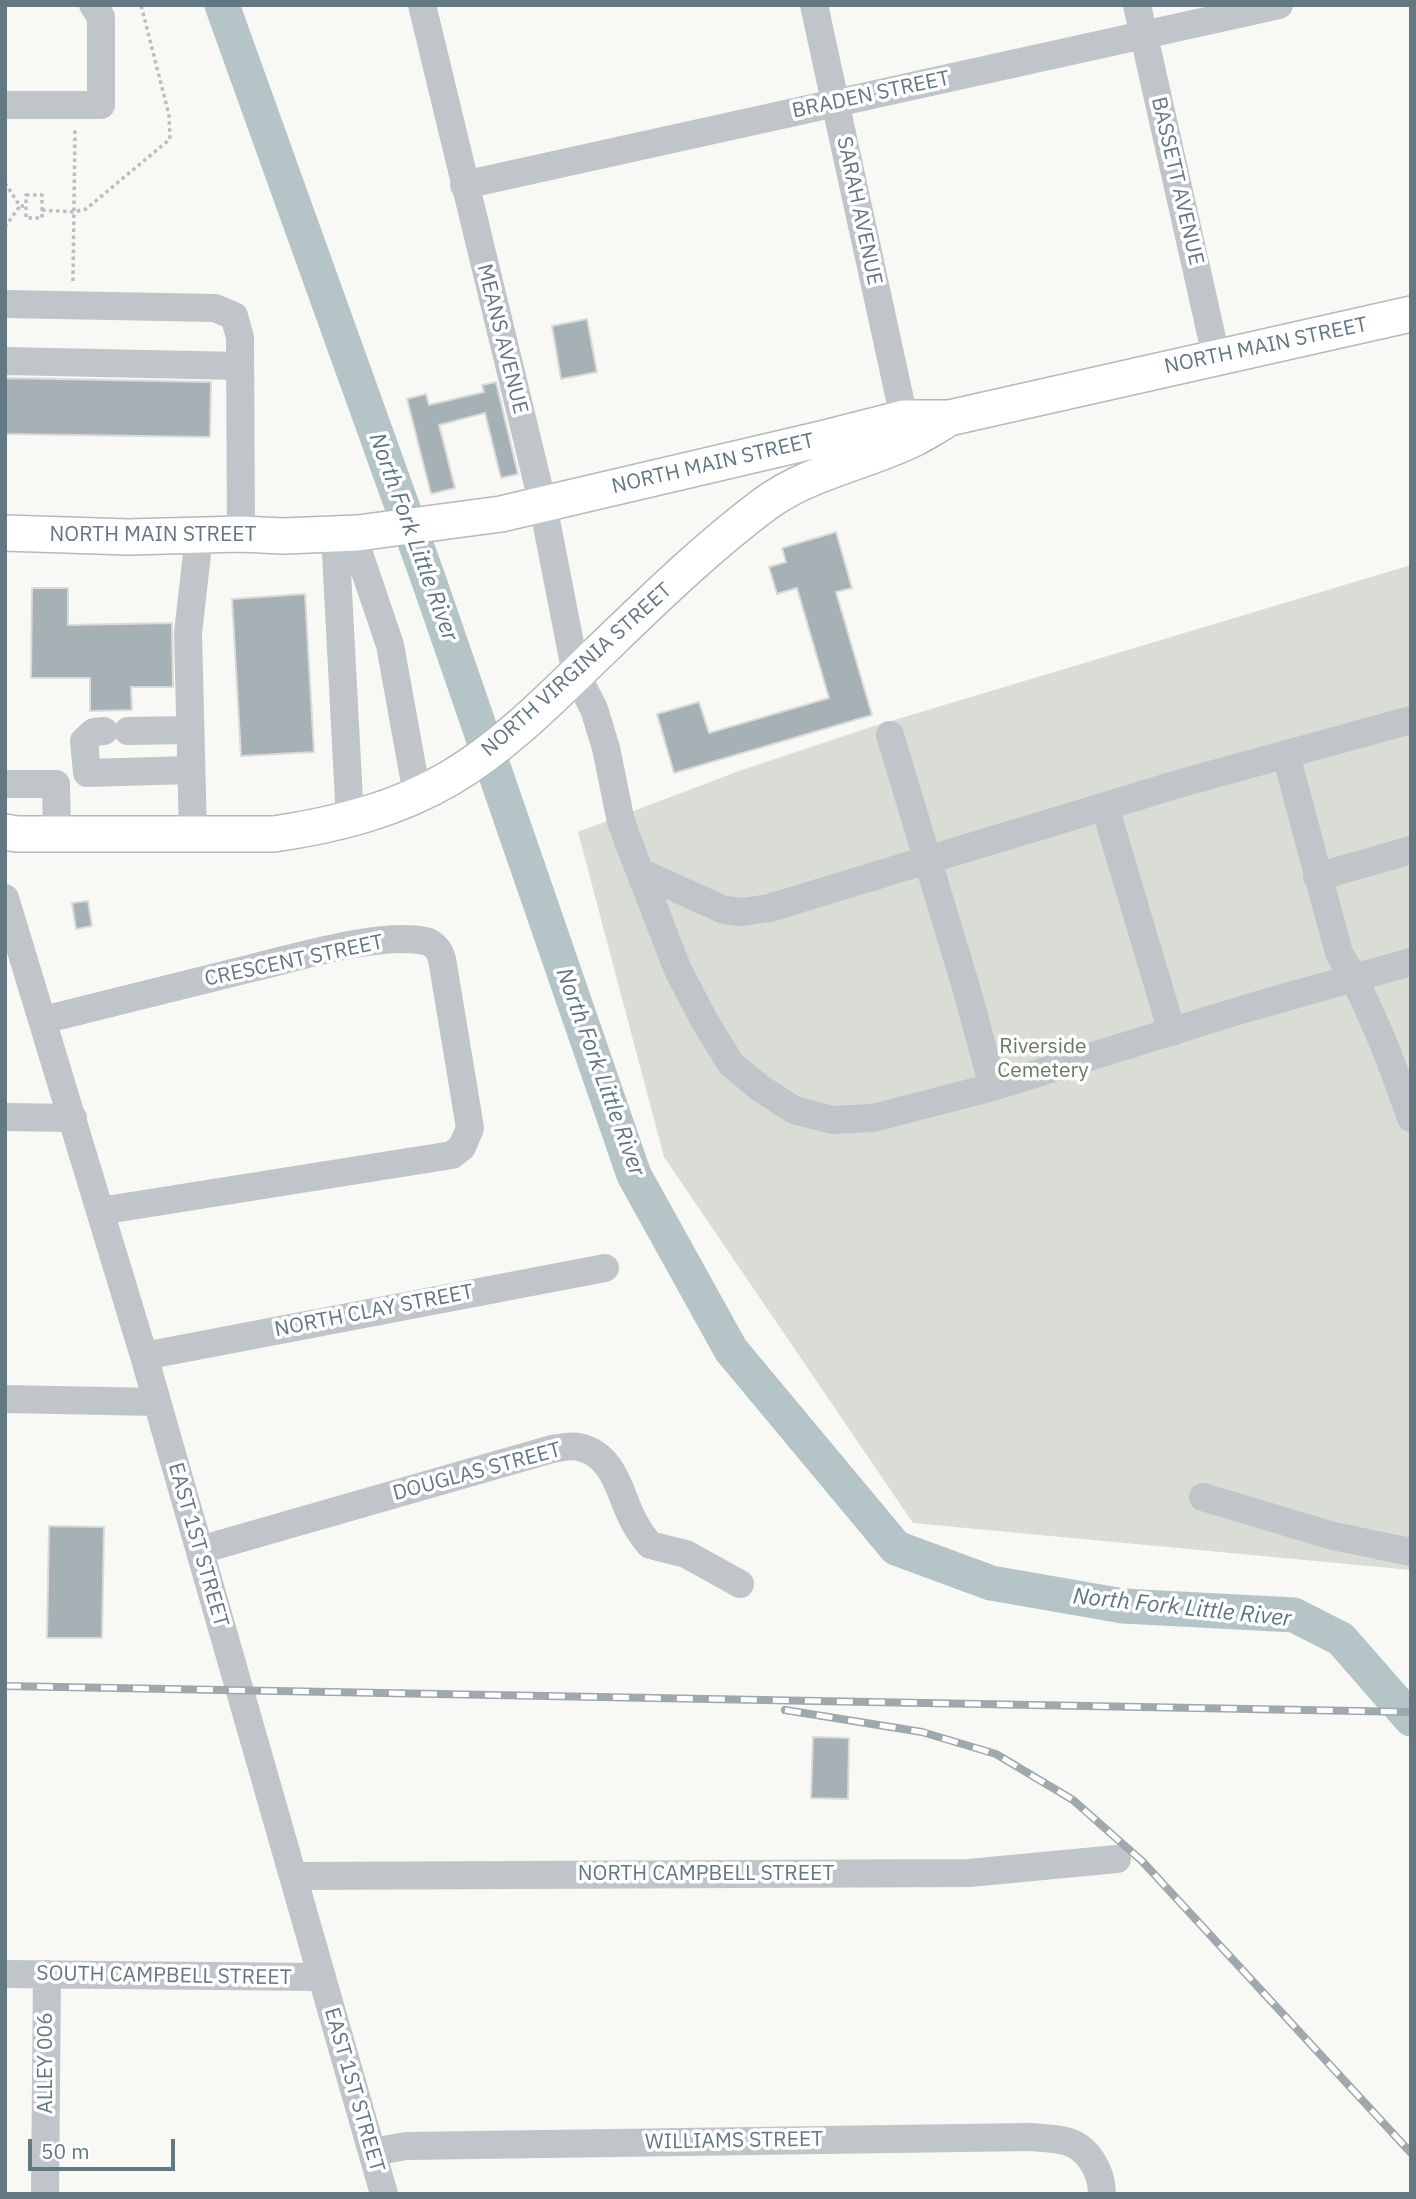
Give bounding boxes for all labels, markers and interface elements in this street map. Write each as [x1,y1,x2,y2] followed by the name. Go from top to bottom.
[790,66,952,124] street label: BRADEN STREET
[1145,94,1209,268] street label: BASSETT AVENUE
[831,134,887,288] street label: SARAH AVENUE
[471,261,533,417] street label: MEANS AVENUE
[1162,312,1370,380] street label: NORTH MAIN STREET
[609,428,817,500] street label: NORTH MAIN STREET
[362,429,464,645] water label: North Fork Little River
[49,522,257,548] street label: NORTH MAIN STREET
[477,578,677,762] street label: NORTH VIRGINIA STREET
[202,930,386,992] street label: CRESCENT STREET
[549,964,651,1180] water label: North Fork Little River
[997,1034,1089,1084] park label: Riverside Cemetery
[272,1279,476,1343] street label: NORTH CLAY STREET
[390,1437,564,1507] street label: DOUGLAS STREET
[162,1460,234,1630] street label: EAST 1ST STREET
[1071,1583,1293,1633] water label: North Fork Little River
[578,1861,834,1887] street label: NORTH CAMPBELL STREET
[36,1961,292,1991] street label: SOUTH CAMPBELL STREET
[318,2005,390,2175] street label: EAST 1ST STREET
[33,2012,59,2114] street label: ALLEY 006
[32,2126,178,2170] scale bar
[645,2127,823,2155] street label: WILLIAMS STREET
[41,2137,90,2165] text: 50 m

